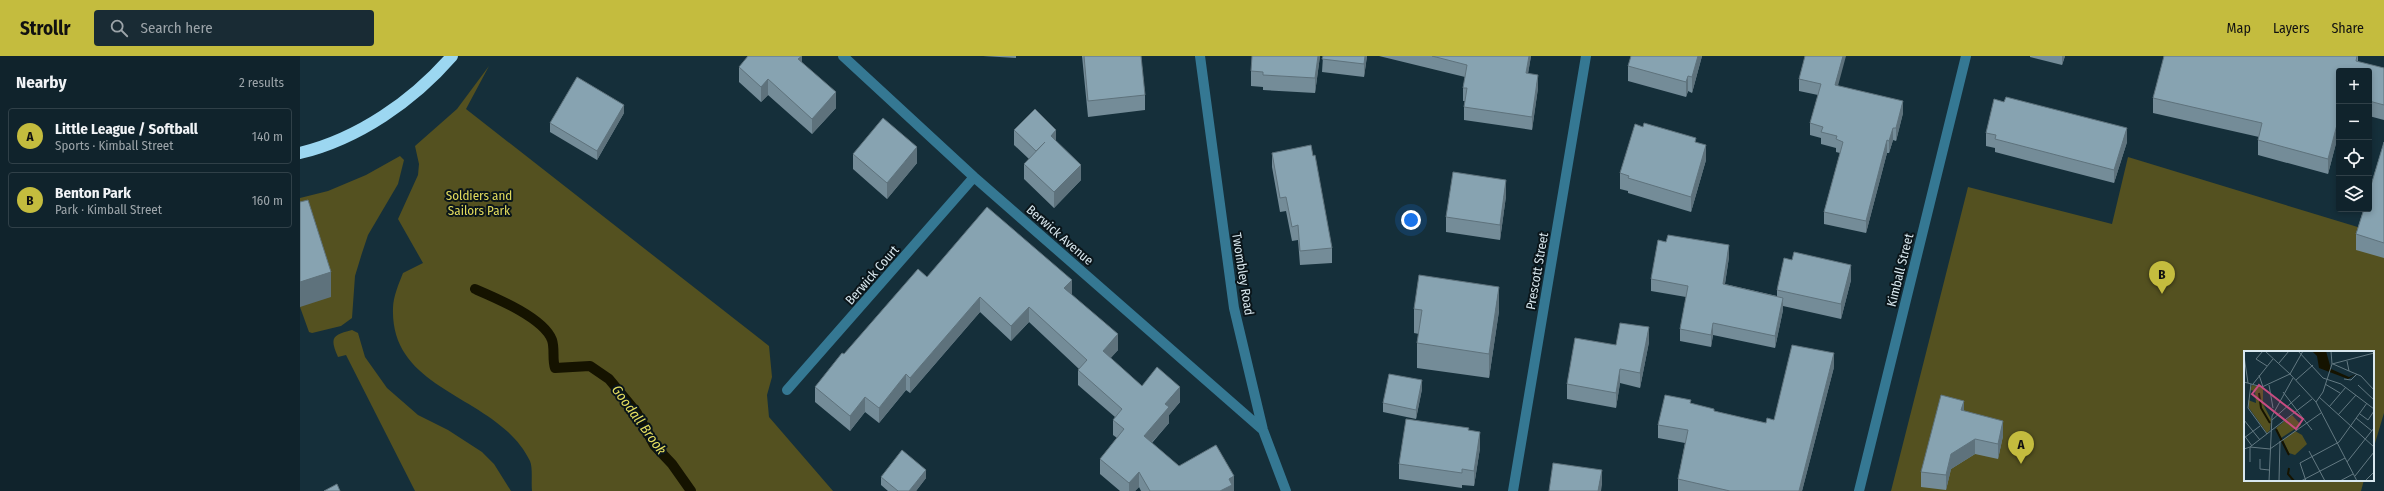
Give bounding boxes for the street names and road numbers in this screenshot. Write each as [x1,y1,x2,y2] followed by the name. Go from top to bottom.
[1024,202,1096,268] street label: Berwick Avenue
[1523,230,1551,311] street label: Prescott Street
[1884,231,1917,308] street label: Kimball Street
[1229,232,1257,316] street label: Twombley Road
[842,242,902,308] street label: Berwick Court

